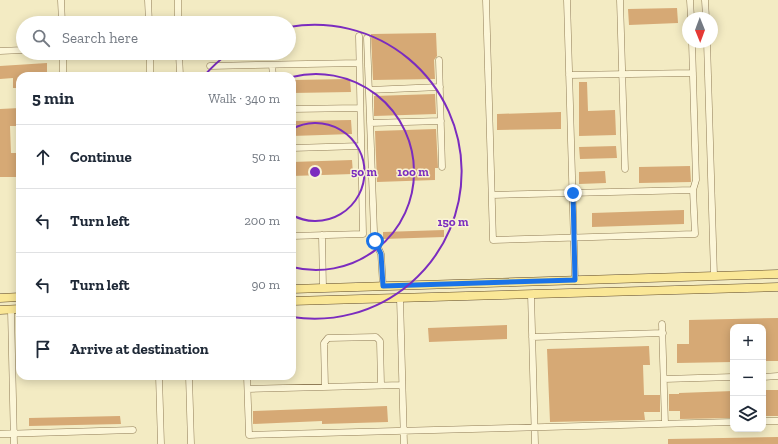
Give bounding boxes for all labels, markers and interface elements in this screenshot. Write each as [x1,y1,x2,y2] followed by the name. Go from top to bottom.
[682,12,718,48] north arrow
[16,16,296,60] search box
[30,27,52,49] icon: search
[62,29,138,47] text: Search here
[32,88,74,108] text: 5 min
[208,91,280,106] text: Walk · 340 m
[32,146,54,168] icon: ahead
[70,148,132,166] text: Continue
[252,149,280,164] text: 50 m
[308,165,322,179] centre of rings
[351,165,377,179] text: 50 m
[397,165,429,179] text: 100 m
[564,184,582,202] route end
[32,210,54,232] icon: left
[70,212,130,230] text: Turn left
[244,213,280,228] text: 200 m
[438,215,469,229] text: 150 m
[366,232,384,250] route start
[32,274,54,296] icon: left
[70,276,130,294] text: Turn left
[251,277,280,292] text: 90 m
[730,324,766,432] map controls
[730,324,766,360] button: +
[32,338,54,360] icon: arrive
[70,340,209,358] text: Arrive at destination
[730,360,766,396] button: −
[730,396,766,432] button: layers

